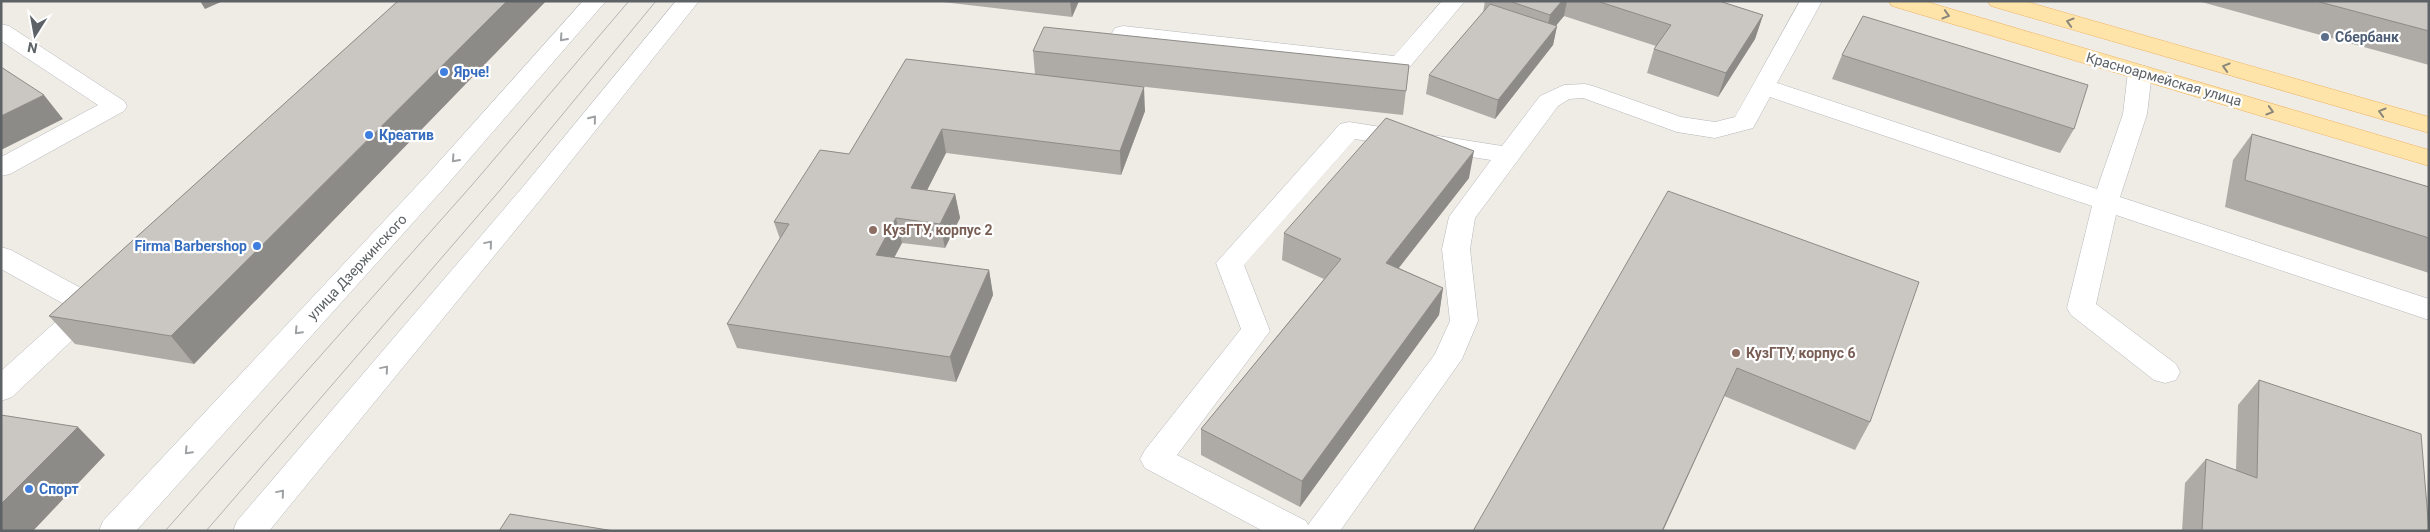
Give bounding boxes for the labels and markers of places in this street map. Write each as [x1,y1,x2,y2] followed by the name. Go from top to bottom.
[2335,29,2399,45] place label: Сбербанк
[2319,31,2331,43] marker: Сбербанк
[453,64,489,80] place label: Ярче!
[438,66,450,78] marker: Ярче!
[379,127,434,143] place label: Креатив
[363,129,375,141] marker: Креатив
[883,222,993,238] place label: КузГТУ, корпус 2
[867,224,879,236] marker: КузГТУ, корпус 2
[134,238,247,254] place label: Firma Barbershop
[251,240,263,252] marker: Firma Barbershop
[1746,345,1856,361] place label: КузГТУ, корпус 6
[1730,347,1742,359] marker: КузГТУ, корпус 6
[39,481,79,497] place label: Спорт
[23,483,35,495] marker: Спорт

